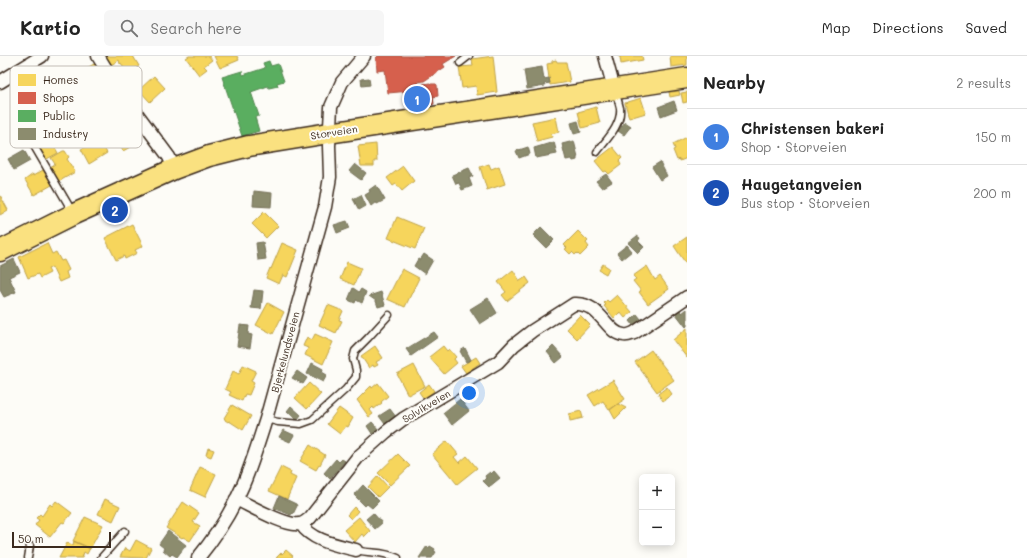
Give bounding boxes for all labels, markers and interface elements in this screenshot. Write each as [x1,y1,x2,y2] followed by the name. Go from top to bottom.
[104,10,384,46] search box
[20,15,80,40] text: Kartio
[118,17,140,39] icon: search
[150,18,242,38] text: Search here
[822,18,850,37] text: Map
[872,18,943,37] text: Directions
[965,18,1007,37] text: Saved
[10,66,142,148] legend
[703,71,765,93] text: Nearby
[43,72,78,87] text: Homes
[956,74,1011,91] text: 2 results
[404,84,430,114] pin: 1
[43,90,74,105] text: Shops
[43,108,75,123] text: Public
[741,118,885,138] text: Christensen bakeri
[310,121,358,143] street label: Storveien
[43,126,89,141] text: Industry
[713,128,719,145] text: 1
[975,128,1011,145] text: 150 m
[741,138,847,155] text: Shop · Storveien
[741,174,862,194] text: Haugetangveien
[712,184,720,201] text: 2
[973,184,1011,201] text: 200 m
[741,194,870,211] text: Bus stop · Storveien
[102,195,128,225] pin: 2
[267,310,303,394] street label: Bjerkelundsveien
[459,383,479,403] your location
[399,386,453,426] street label: Solvikveien
[639,474,675,546] map controls
[639,474,675,510] button: +
[639,510,675,546] button: −
[12,530,111,549] scale bar
[18,531,44,546] text: 50 m

